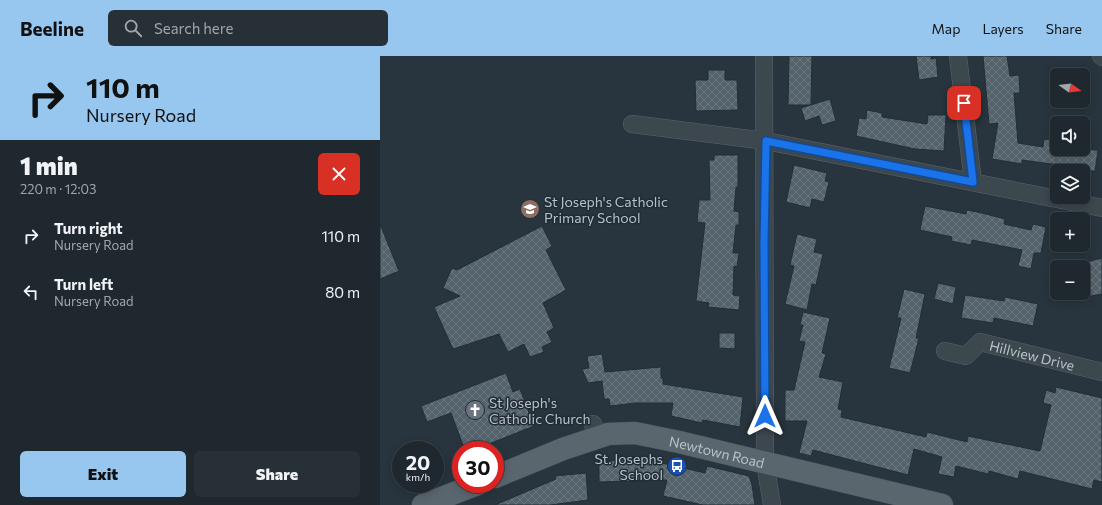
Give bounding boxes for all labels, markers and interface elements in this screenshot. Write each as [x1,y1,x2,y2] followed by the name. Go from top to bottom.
[108,10,388,46] search box
[20,17,84,40] text: Beeline
[122,17,144,39] icon: search
[154,19,233,37] text: Search here
[932,20,960,37] text: Map
[982,20,1024,37] text: Layers
[1046,20,1082,37] text: Share
[1050,68,1090,108] north arrow
[1050,68,1090,300] map controls
[86,70,160,104] text: 110 m
[20,72,72,124] icon: right
[947,86,981,120] pin
[953,92,975,114] icon: arrive
[86,104,196,126] text: Nursery Road
[1050,116,1090,156] button: sound
[20,151,78,180] text: 1 min
[318,153,360,195] button: close
[1050,164,1090,204] button: layers
[20,181,96,197] text: 220 m · 12:03
[544,193,668,226] place label: St Joseph's Catholic Primary School
[519,198,541,220] school or university icon: St Joseph's Catholic Primary School
[1050,212,1090,252] button: +
[54,219,123,237] text: Turn right
[20,225,42,247] icon: right
[321,227,360,245] text: 110 m
[54,237,134,253] text: Nursery Road
[1050,260,1090,300] button: −
[54,275,113,293] text: Turn left
[20,281,42,303] icon: left
[325,283,360,301] text: 80 m
[54,293,134,309] text: Nursery Road
[988,336,1076,373] street label: Hillview Drive
[489,394,591,427] place label: St Joseph's Catholic Church
[744,395,786,437] position arrow
[464,399,486,421] church icon: St Joseph's Catholic Church
[668,432,766,471] street label: Newtown Road
[452,441,504,493] speed limit sign: 30
[406,450,430,474] text: 20
[594,450,663,483] place label: St. Josephs School
[20,451,186,497] button: Exit
[194,451,360,497] button: Share
[666,455,688,477] bus stop icon: St. Josephs School
[406,471,430,483] text: km/h

